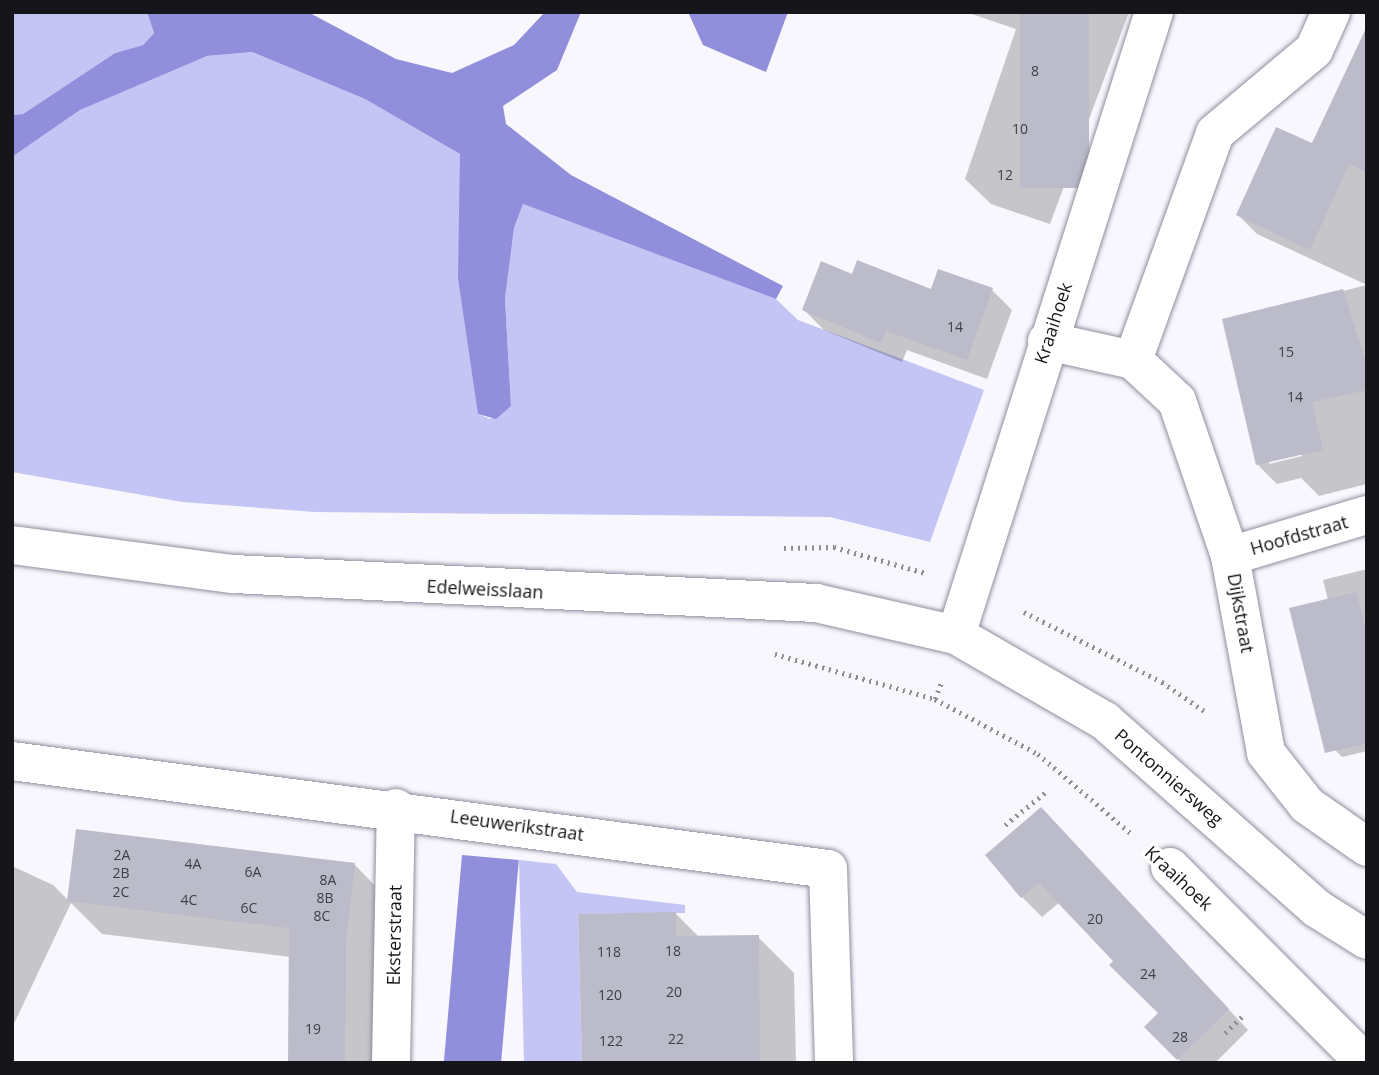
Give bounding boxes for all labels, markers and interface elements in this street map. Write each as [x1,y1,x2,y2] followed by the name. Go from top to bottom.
[1031,63,1039,79] house number: 8
[1012,121,1028,137] house number: 10
[997,167,1013,183] house number: 12
[1030,280,1076,366] street label: Kraaihoek
[947,319,963,335] house number: 14
[1278,344,1294,360] house number: 15
[1287,389,1303,405] house number: 14
[1248,511,1350,559] street label: Hoofdstraat
[1223,572,1259,654] street label: Dijkstraat
[426,575,544,603] street label: Edelweisslaan
[1110,724,1228,830] street label: Pontonniersweg
[449,805,585,845] street label: Leeuwerikstraat
[1141,841,1217,915] street label: Kraaihoek
[114,847,130,863] house number: 2A
[185,856,201,872] house number: 4A
[245,864,261,880] house number: 6A
[112,865,130,881] house number: 2B
[320,872,336,888] house number: 8A
[113,884,129,900] house number: 2C
[382,884,406,986] street label: Eksterstraat
[316,890,334,906] house number: 8B
[181,892,197,908] house number: 4C
[241,900,257,916] house number: 6C
[314,908,330,924] house number: 8C
[1087,911,1103,927] house number: 20
[665,943,681,959] house number: 18
[597,944,621,960] house number: 118
[1140,966,1156,982] house number: 24
[666,984,682,1000] house number: 20
[598,987,622,1003] house number: 120
[305,1021,321,1037] house number: 19
[1172,1029,1188,1045] house number: 28
[668,1031,684,1047] house number: 22
[599,1033,623,1049] house number: 122

